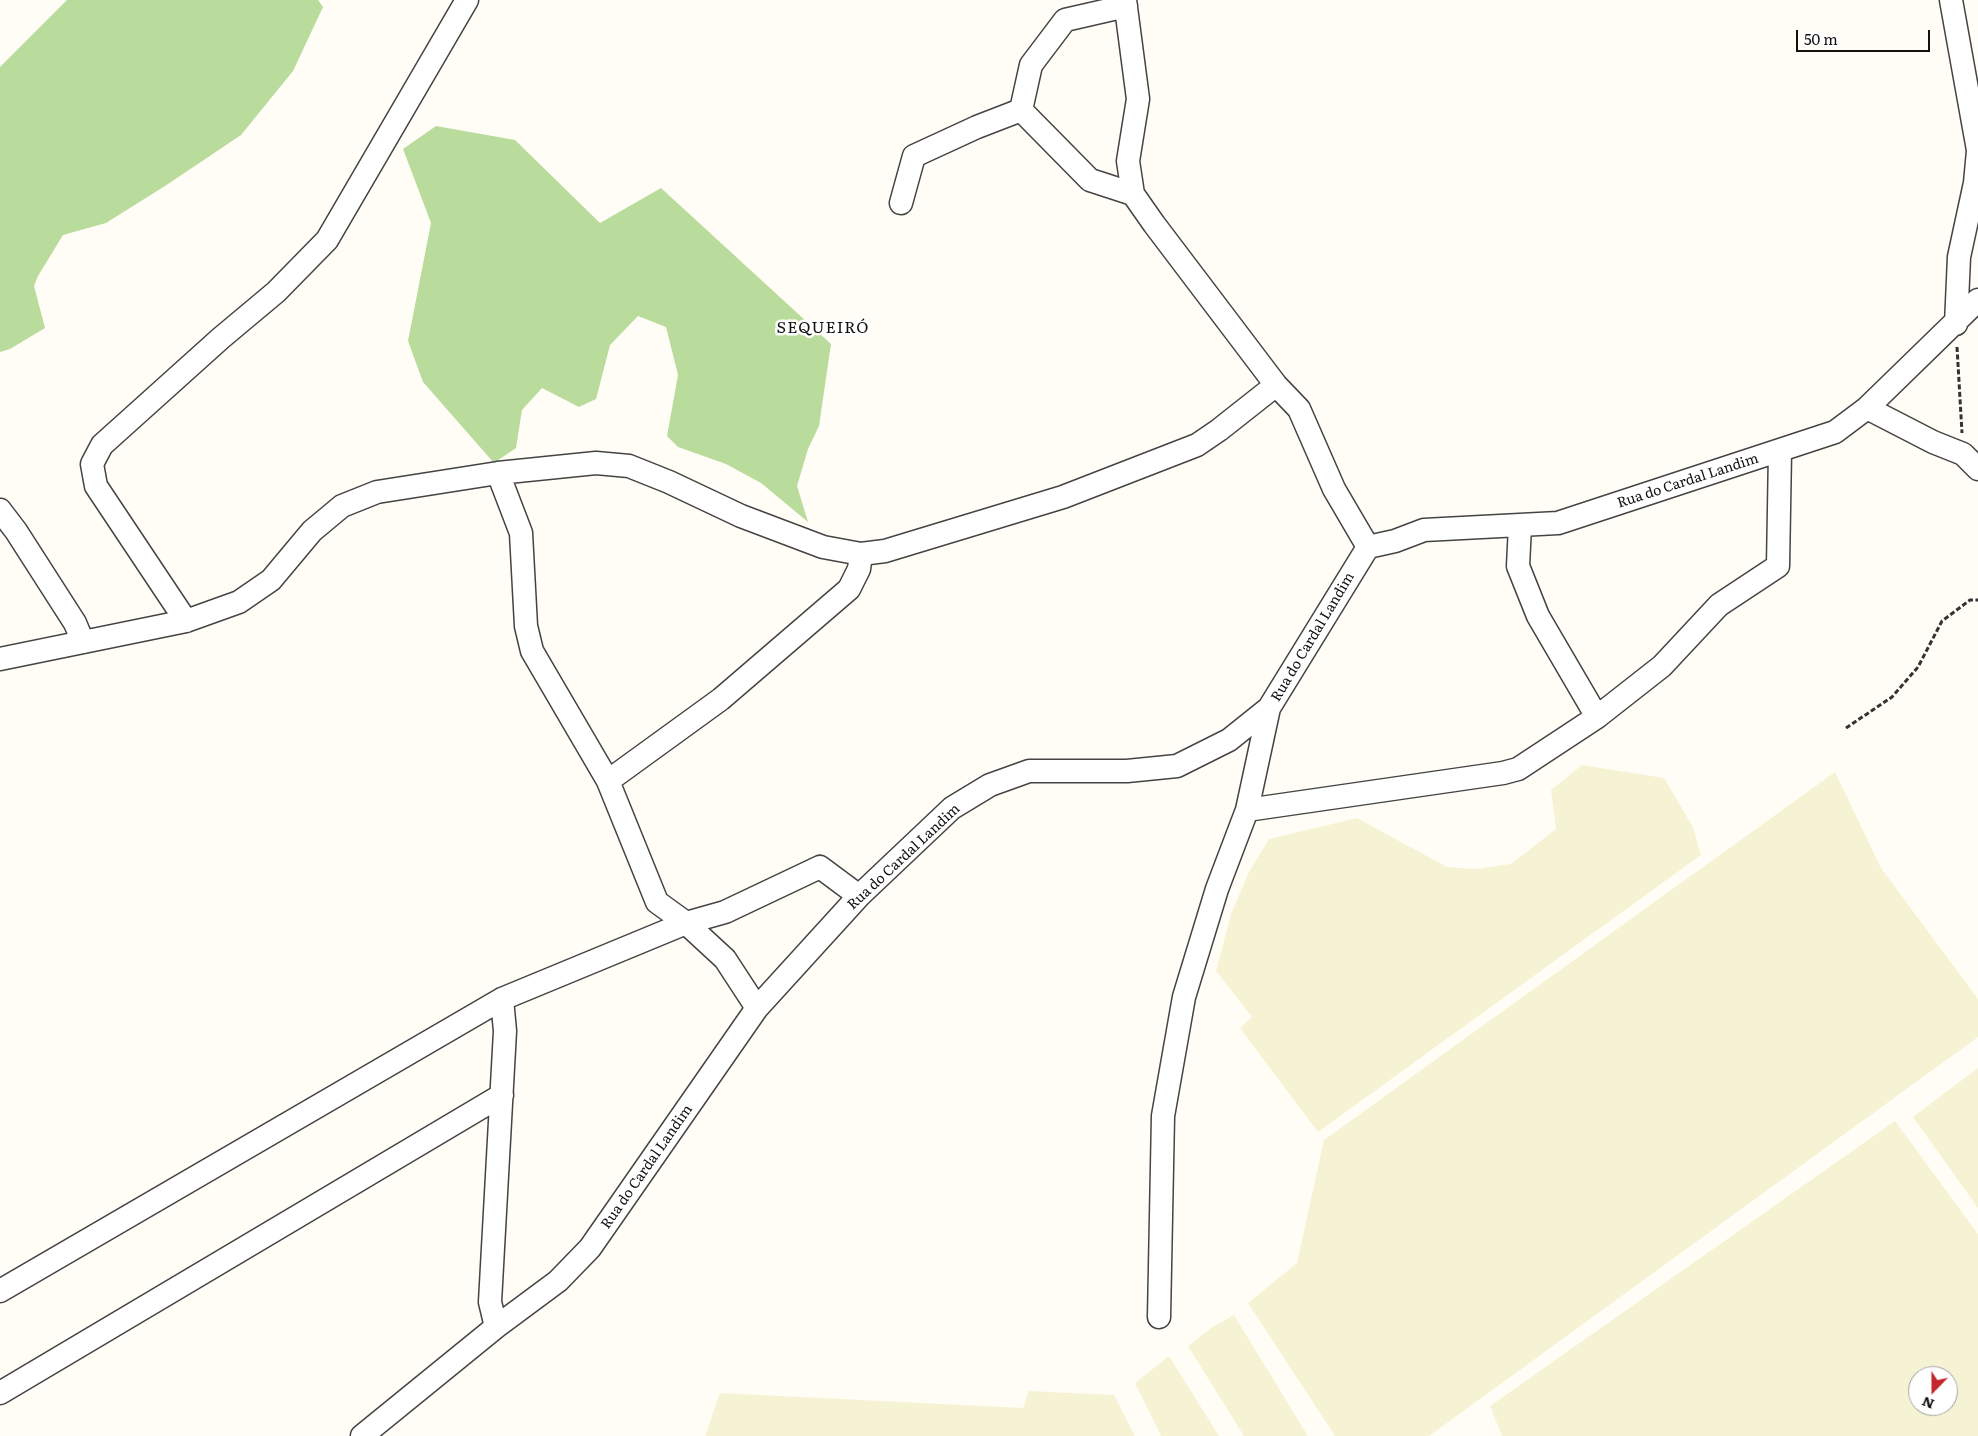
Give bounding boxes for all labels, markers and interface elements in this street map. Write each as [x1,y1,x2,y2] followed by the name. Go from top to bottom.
[1798,20,1932,52] scale bar
[1804,27,1838,50] text: 50 m
[776,318,870,338] district label: SEQUEIRÓ
[1615,450,1761,512] street label: Rua do Cardal Landim
[1268,569,1358,705] street label: Rua do Cardal Landim
[844,801,964,913] street label: Rua do Cardal Landim
[598,1102,696,1232] street label: Rua do Cardal Landim
[1908,1366,1958,1416] north arrow
[1919,1393,1937,1415] text: N

